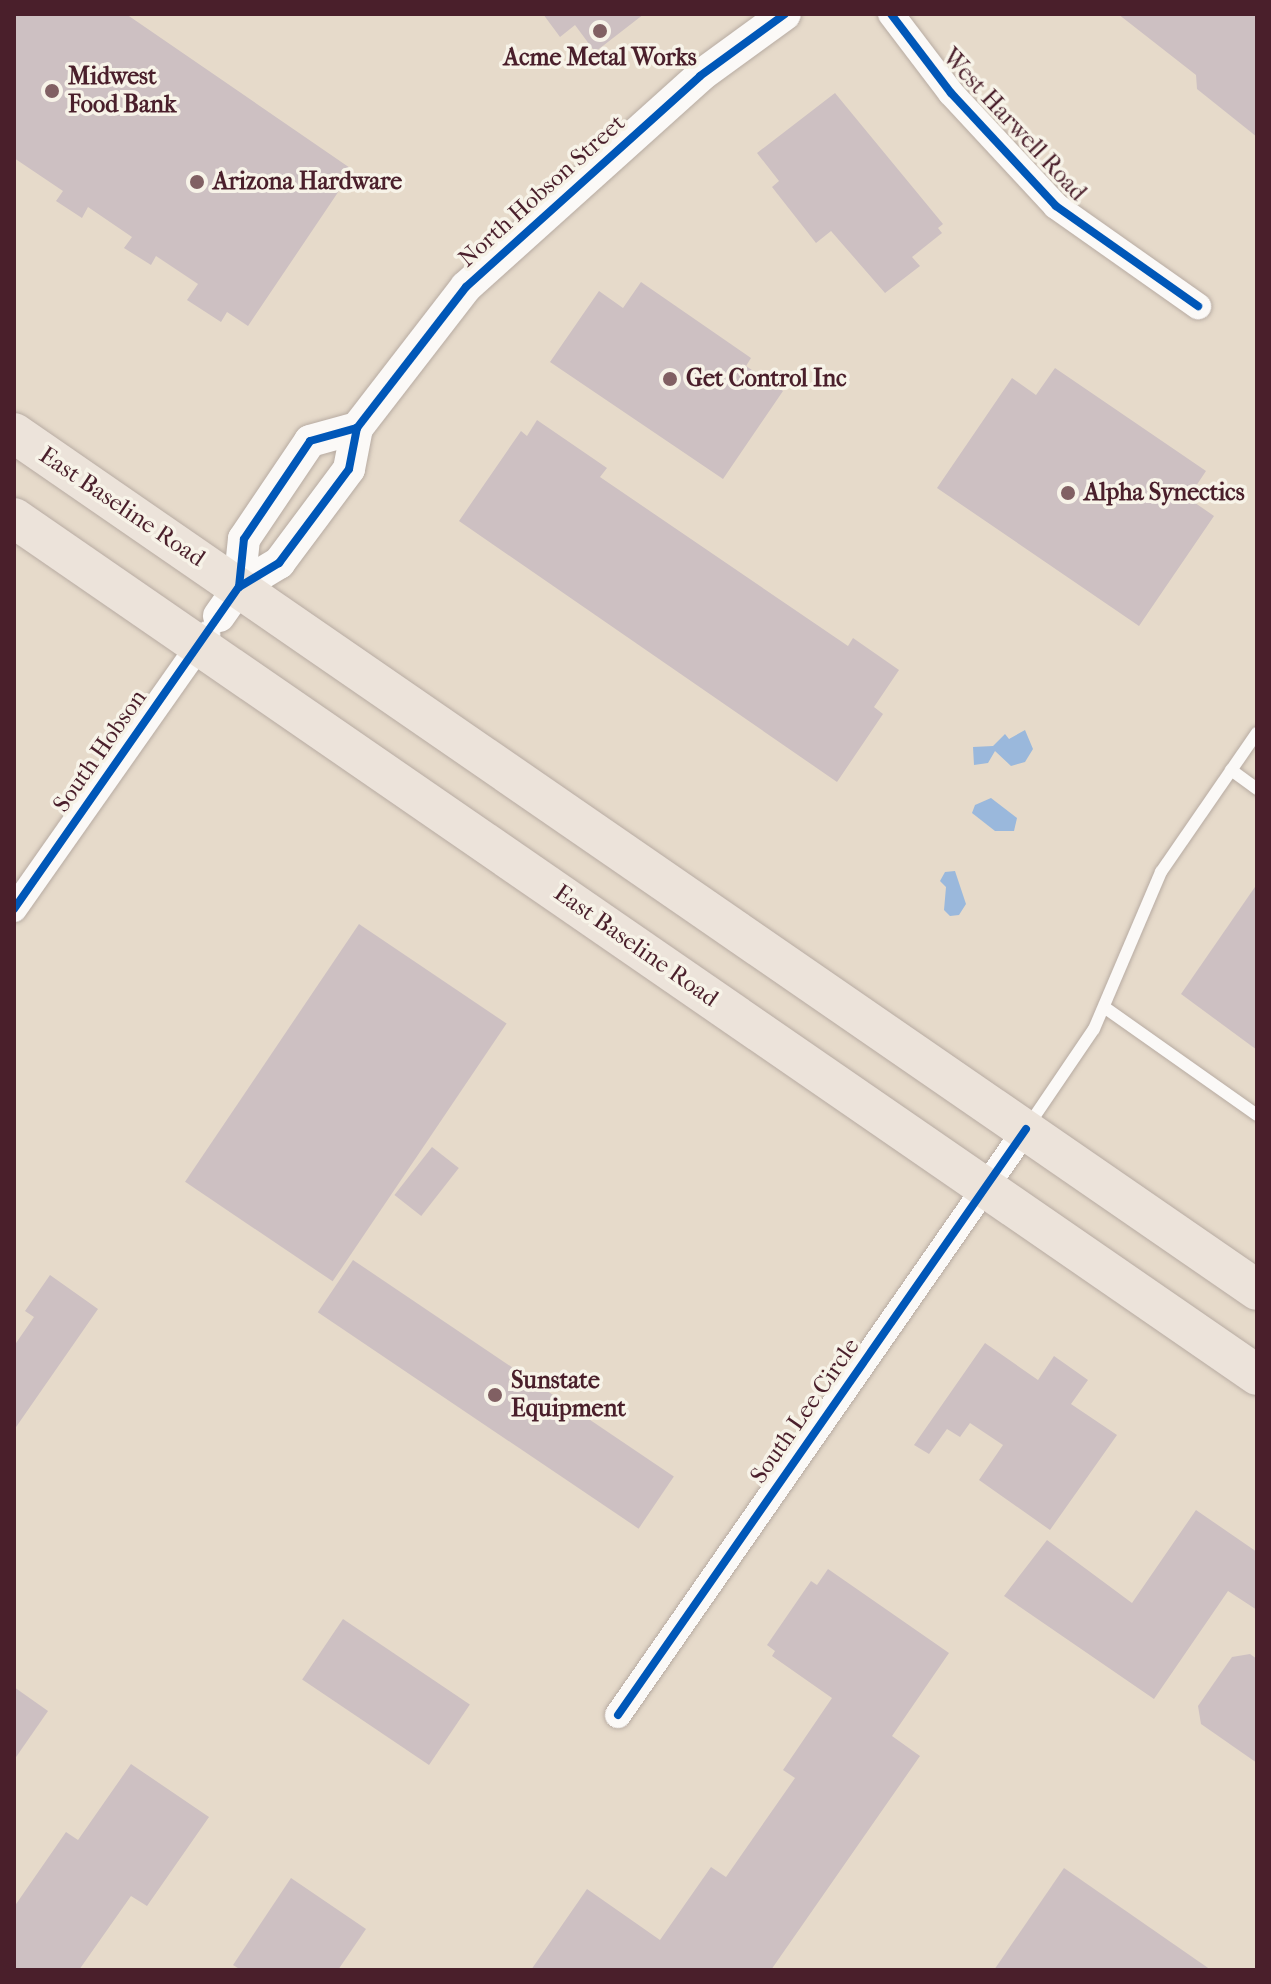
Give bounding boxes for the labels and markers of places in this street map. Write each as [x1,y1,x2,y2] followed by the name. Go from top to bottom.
[591,22,609,40] marker: Acme Metal Works
[503,44,697,72] place label: Acme Metal Works
[68,63,176,119] place label: Midwest Food Bank
[43,82,61,100] marker: Midwest Food Bank
[213,168,402,196] place label: Arizona Hardware
[188,173,206,191] marker: Arizona Hardware
[686,365,847,393] place label: Get Control Inc
[661,370,679,388] marker: Get Control Inc
[1084,479,1245,507] place label: Alpha Synectics
[1059,484,1077,502] marker: Alpha Synectics
[511,1367,626,1423] place label: Sunstate Equipment
[486,1386,504,1404] marker: Sunstate Equipment

